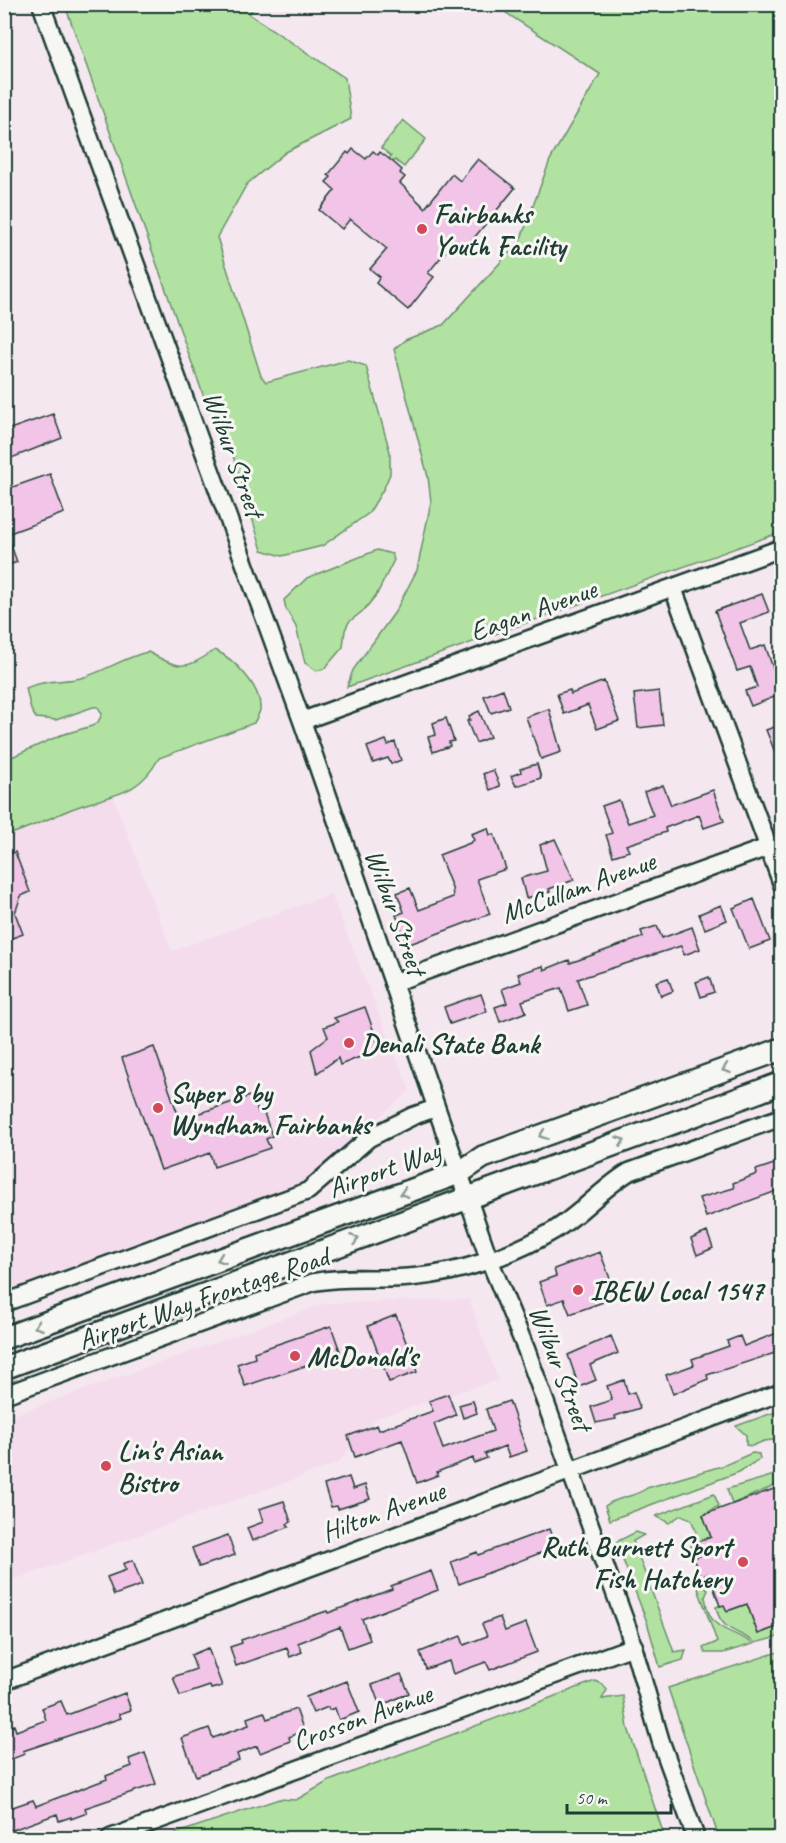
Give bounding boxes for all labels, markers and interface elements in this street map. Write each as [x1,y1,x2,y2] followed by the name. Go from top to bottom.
[434,196,569,263] place label: Fairbanks Youth Facility
[415,222,429,236] marker: Fairbanks Youth Facility
[195,386,274,525] street label: Wilbur Street
[465,570,603,649] street label: Eagan Avenue
[496,842,662,931] street label: McCullam Avenue
[357,844,436,983] street label: Wilbur Street
[361,1026,542,1061] place label: Denali State Bank
[342,1036,356,1050] marker: Denali State Bank
[722,1062,732,1075] one-way arrow
[170,1075,374,1142] place label: Super 8 by Wyndham Fairbanks
[151,1101,165,1115] marker: Super 8 by Wyndham Fairbanks
[538,1128,549,1141] one-way arrow
[323,1132,447,1205] street label: Airport Way
[615,1136,626,1149] one-way arrow
[399,1185,410,1198] one-way arrow
[349,1233,360,1246] one-way arrow
[73,1237,337,1357] street label: Airport Way Frontage Road
[216,1252,227,1265] one-way arrow
[590,1273,766,1308] place label: IBEW Local 1547
[571,1283,585,1297] marker: IBEW Local 1547
[521,1300,602,1439] street label: Wilbur Street
[33,1319,44,1332] one-way arrow
[307,1339,421,1374] place label: McDonald's
[288,1349,302,1363] marker: McDonald's
[118,1433,224,1500] place label: Lin's Asian Bistro
[99,1459,113,1473] marker: Lin's Asian Bistro
[316,1472,451,1549] street label: Hilton Avenue
[541,1529,736,1596] place label: Ruth Burnett Sport Fish Hatchery
[736,1555,750,1569] marker: Ruth Burnett Sport Fish Hatchery
[287,1675,438,1758] street label: Crosson Avenue
[567,1777,670,1815] scale bar
[576,1787,609,1809] text: 50 m

